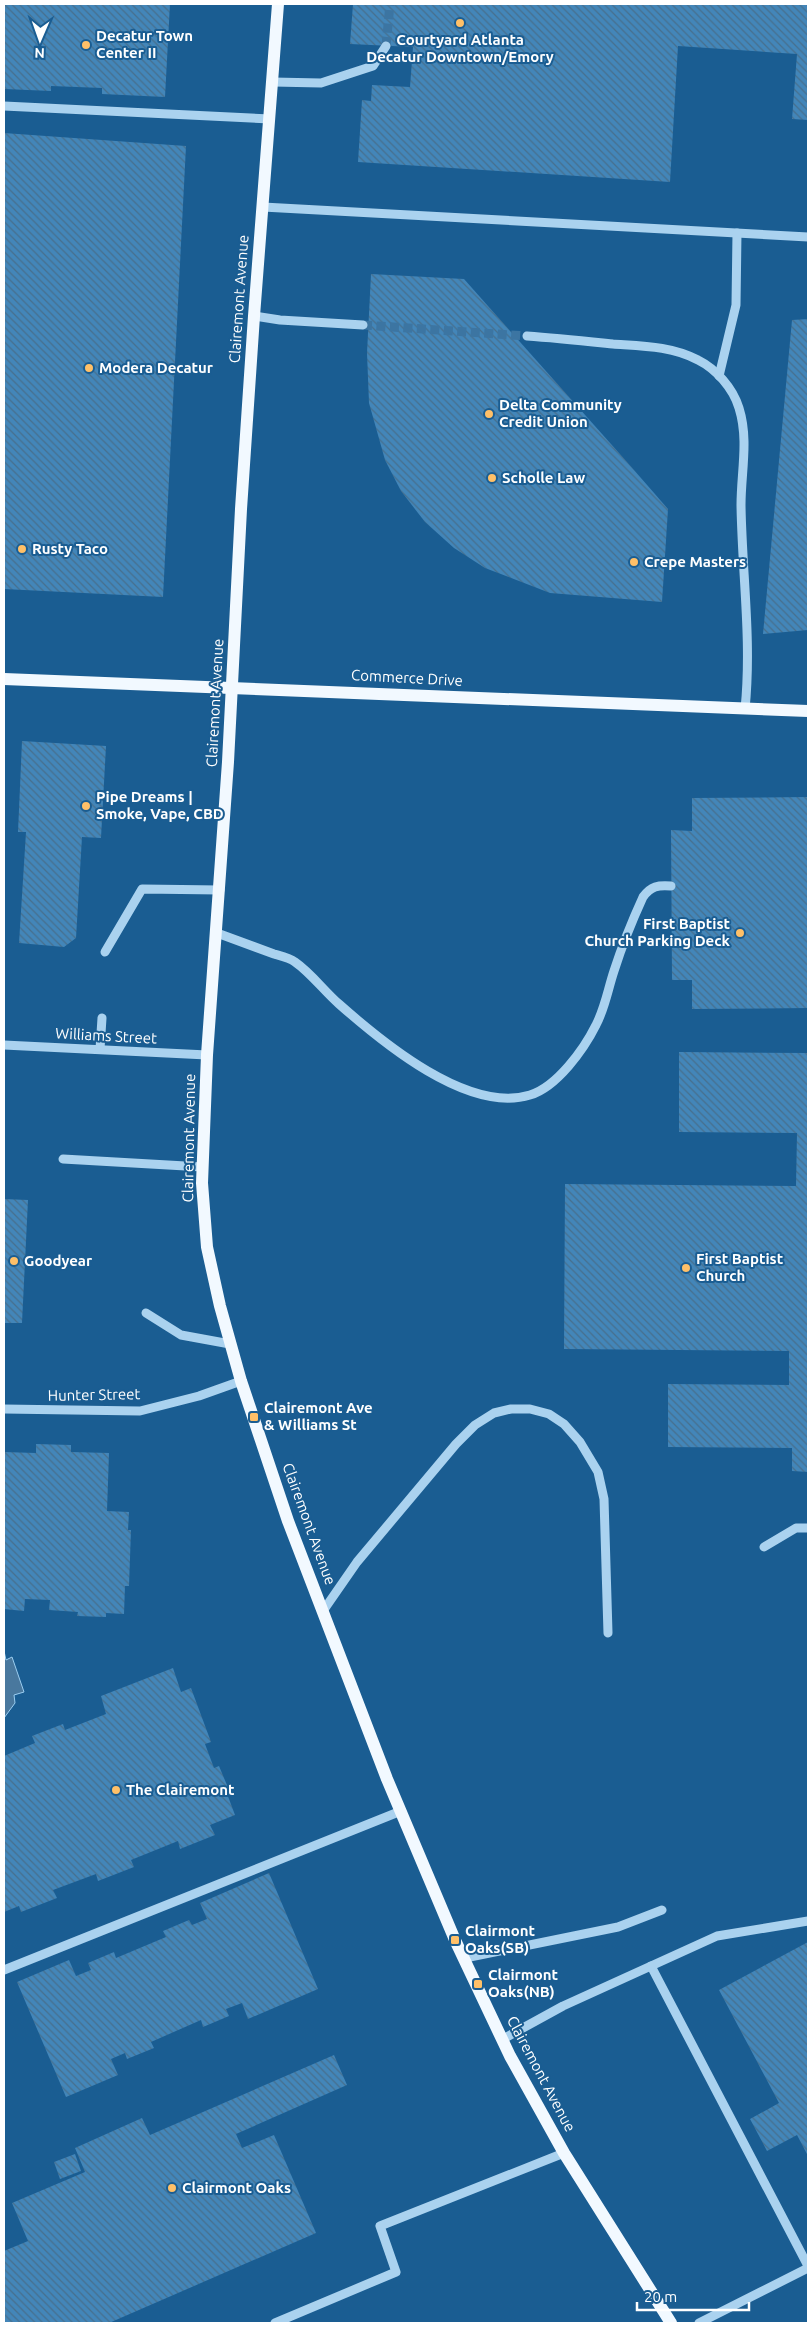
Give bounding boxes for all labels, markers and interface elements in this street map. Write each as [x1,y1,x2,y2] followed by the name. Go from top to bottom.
[15,15,65,65] north arrow
[454,17,466,29] marker: Courtyard Atlanta Decatur Downtown/Emory
[96,27,193,61] place label: Decatur Town Center II
[366,31,554,65] place label: Courtyard Atlanta Decatur Downtown/Emory
[80,39,92,51] marker: Decatur Town Center II
[34,45,45,61] text: N
[226,234,251,364] street label: Clairemont Avenue
[99,359,214,376] place label: Modera Decatur
[83,362,95,374] marker: Modera Decatur
[499,396,622,430] place label: Delta Community Credit Union
[483,408,495,420] marker: Delta Community Credit Union
[502,469,585,486] place label: Scholle Law
[486,472,498,484] marker: Scholle Law
[32,540,108,557] place label: Rusty Taco
[16,543,28,555] marker: Rusty Taco
[644,553,746,570] place label: Crepe Masters
[628,556,640,568] marker: Crepe Masters
[203,638,226,768] street label: Clairemont Avenue
[351,666,463,689] street label: Commerce Drive
[96,788,224,822] place label: Pipe Dreams | Smoke, Vape, CBD
[80,800,92,812] marker: Pipe Dreams | Smoke, Vape, CBD
[584,915,731,949] place label: First Baptist Church Parking Deck
[734,927,746,939] marker: First Baptist Church Parking Deck
[55,1024,157,1047] street label: Williams Street
[179,1074,198,1202] street label: Clairemont Avenue
[696,1250,784,1284] place label: First Baptist Church
[24,1252,93,1269] place label: Goodyear
[8,1255,20,1267] marker: Goodyear
[680,1262,692,1274] marker: First Baptist Church
[47,1385,141,1404] street label: Hunter Street
[264,1399,373,1433] place label: Clairemont Ave & Williams St
[248,1411,260,1423] marker: Clairemont Ave & Williams St
[279,1460,339,1587] street label: Clairemont Avenue
[126,1781,235,1798] place label: The Clairemont
[110,1784,122,1796] marker: The Clairemont
[465,1922,536,1956] place label: Clairmont Oaks(SB)
[449,1934,461,1946] marker: Clairmont Oaks(SB)
[488,1966,559,2000] place label: Clairmont Oaks(NB)
[472,1978,484,1990] marker: Clairmont Oaks(NB)
[504,2013,579,2135] street label: Clairemont Avenue
[182,2179,291,2196] place label: Clairmont Oaks
[166,2182,178,2194] marker: Clairmont Oaks
[637,2280,750,2312] scale bar
[644,2288,677,2305] text: 20 m

